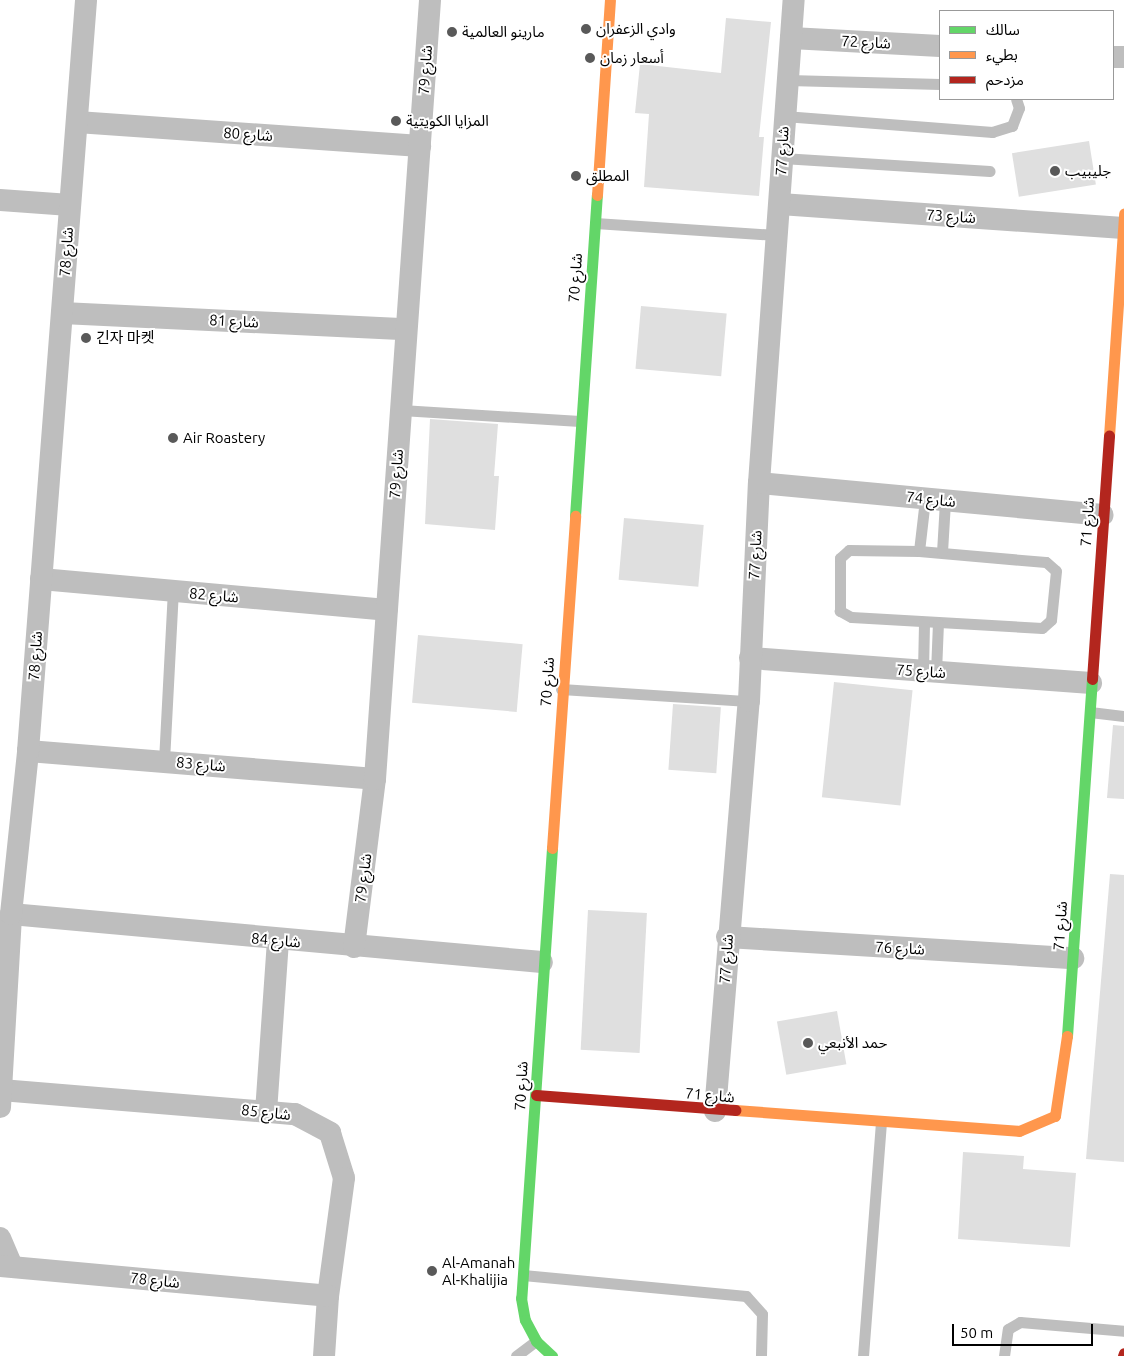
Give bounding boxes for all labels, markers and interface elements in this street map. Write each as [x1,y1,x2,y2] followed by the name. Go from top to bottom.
[939,10,1114,100] legend
[596,20,676,38] place label: وادي الزعفران
[986,21,1020,38] text: سالك
[462,23,545,41] place label: مارينو العالمية
[580,23,592,35] marker: وادي الزعفران
[446,26,458,38] marker: مارينو العالمية
[841,32,891,52] street label: شارع 72
[414,45,436,95] street label: شارع 79
[986,46,1018,63] text: بطيء
[600,49,664,67] place label: أسعار زمان
[584,52,596,64] marker: أسعار زمان
[986,71,1024,88] text: مزدحم
[406,112,489,130] place label: المزايا الكويتية
[390,115,402,127] marker: المزايا الكويتية
[223,123,273,145] street label: شارع 80
[772,126,792,176] street label: شارع 77
[1065,162,1111,180] place label: جليبيب
[1049,165,1061,177] marker: جليبيب
[586,167,629,185] place label: المطلق
[570,170,582,182] marker: المطلق
[926,205,976,227] street label: شارع 73
[55,227,77,277] street label: شارع 78
[564,253,586,303] street label: شارع 70
[209,311,259,331] street label: شارع 81
[96,329,155,347] place label: 긴자 마켓
[80,332,92,344] marker: 긴자 마켓
[183,429,265,447] place label: Air Roastery
[167,432,179,444] marker: Air Roastery
[385,449,407,499] street label: شارع 79
[905,487,957,511] street label: شارع 74
[1076,497,1098,547] street label: شارع 71
[745,530,765,580] street label: شارع 77
[189,584,239,606] street label: شارع 82
[24,631,46,681] street label: شارع 78
[536,657,558,707] street label: شارع 70
[896,660,946,682] street label: شارع 75
[176,753,226,775] street label: شارع 83
[351,852,375,904] street label: شارع 79
[1049,901,1071,951] street label: شارع 71
[251,929,301,951] street label: شارع 84
[715,934,737,984] street label: شارع 77
[875,938,925,958] street label: شارع 76
[818,1034,887,1052] place label: حمد الأنبعي
[802,1037,814,1049] marker: حمد الأنبعي
[511,1061,531,1111] street label: شارع 70
[685,1084,735,1106] street label: شارع 71
[240,1100,292,1124] street label: شارع 85
[442,1253,515,1288] place label: Al-Amanah Al-Khalijia
[426,1265,438,1277] marker: Al-Amanah Al-Khalijia
[129,1268,181,1292] street label: شارع 78
[954,1314,1095,1346] scale bar
[960,1324,993,1341] text: 50 m

